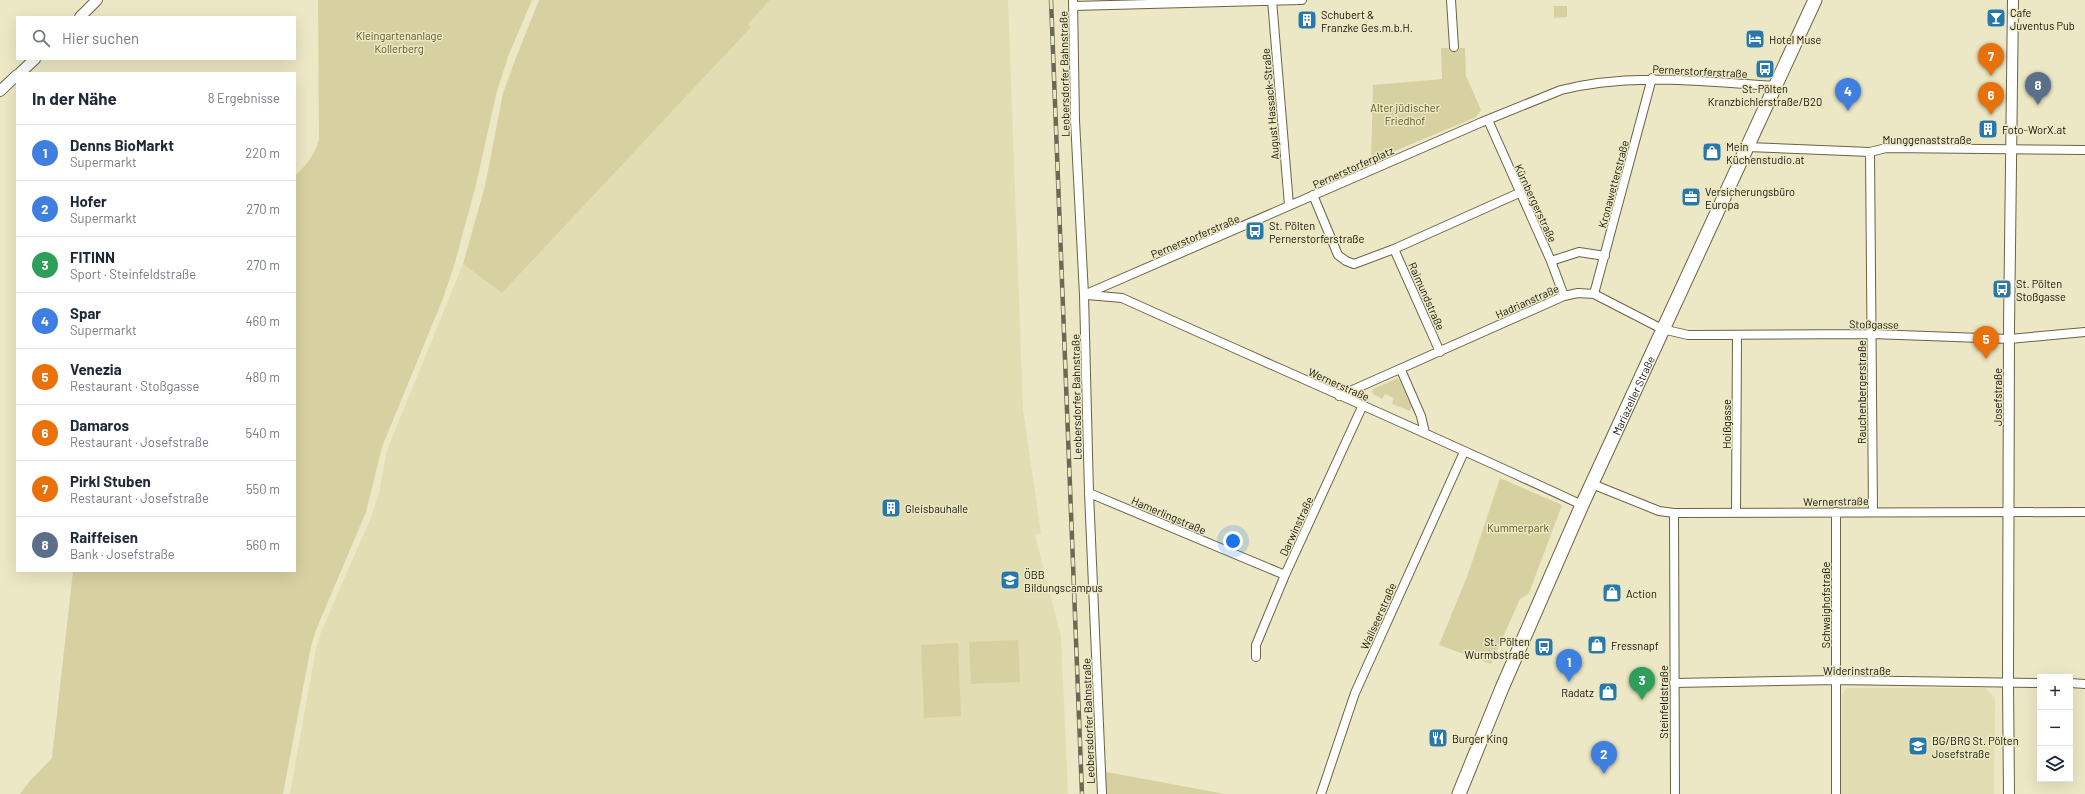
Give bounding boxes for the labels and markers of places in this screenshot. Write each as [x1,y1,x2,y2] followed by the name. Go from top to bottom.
[2010,6,2075,32] place label: Cafe Juventus Pub
[1985,7,2007,29] bar icon: Cafe Juventus Pub
[1321,8,1413,34] place label: Schubert & Franzke Ges.m.b.H.
[1296,9,1318,31] building icon: Schubert & Franzke Ges.m.b.H.
[1744,28,1766,50] hotel icon: Hotel Muse
[1769,33,1822,46] place label: Hotel Muse
[1978,43,2004,76] pin: 7
[1754,58,1776,80] bus stop icon: St. Pölten Kranzbichlerstraße/B20
[2025,72,2051,105] pin: 8
[1835,78,1861,111] pin: 4
[1708,82,1822,108] place label: St. Pölten Kranzbichlerstraße/B20
[1978,82,2004,115] pin: 6
[1977,118,1999,140] building icon: Foto-WorX.at
[2002,123,2066,136] place label: Foto-WorX.at
[1726,140,1805,166] place label: Mein Küchenstudio.at
[1701,141,1723,163] shop icon: Mein Küchenstudio.at
[1705,185,1795,211] place label: Versicherungsbüro Europa
[1680,186,1702,208] office icon: Versicherungsbüro Europa
[1269,219,1364,245] place label: St. Pölten Pernerstorferstraße
[1244,220,1266,242] bus stop icon: St. Pölten Pernerstorferstraße
[2016,277,2066,303] place label: St. Pölten Stoßgasse
[1991,278,2013,300] bus stop icon: St. Pölten Stoßgasse
[1973,326,1999,359] pin: 5
[880,497,902,519] building icon: Gleisbauhalle
[905,502,968,515] place label: Gleisbauhalle
[1024,567,1103,594] place label: ÖBB Bildungscampus
[999,569,1021,591] school or university icon: ÖBB Bildungscampus
[1601,582,1623,604] shop icon: Action
[1626,587,1657,600] place label: Action
[1586,634,1608,656] shop icon: Fressnapf
[1465,635,1530,661] place label: St. Pölten Wurmbstraße
[1533,636,1555,658] bus stop icon: St. Pölten Wurmbstraße
[1611,639,1659,652] place label: Fressnapf
[1556,649,1582,682] pin: 1
[1629,667,1655,700] pin: 3
[1597,681,1619,703] shop icon: Radatz
[1561,686,1594,699] place label: Radatz
[1427,727,1449,749] restaurant icon: Burger King
[1452,732,1508,745] place label: Burger King
[1932,734,2019,760] place label: BG/BRG St. Pölten Josefstraße
[1907,735,1929,757] school or university icon: BG/BRG St. Pölten Josefstraße
[1591,741,1617,774] pin: 2

